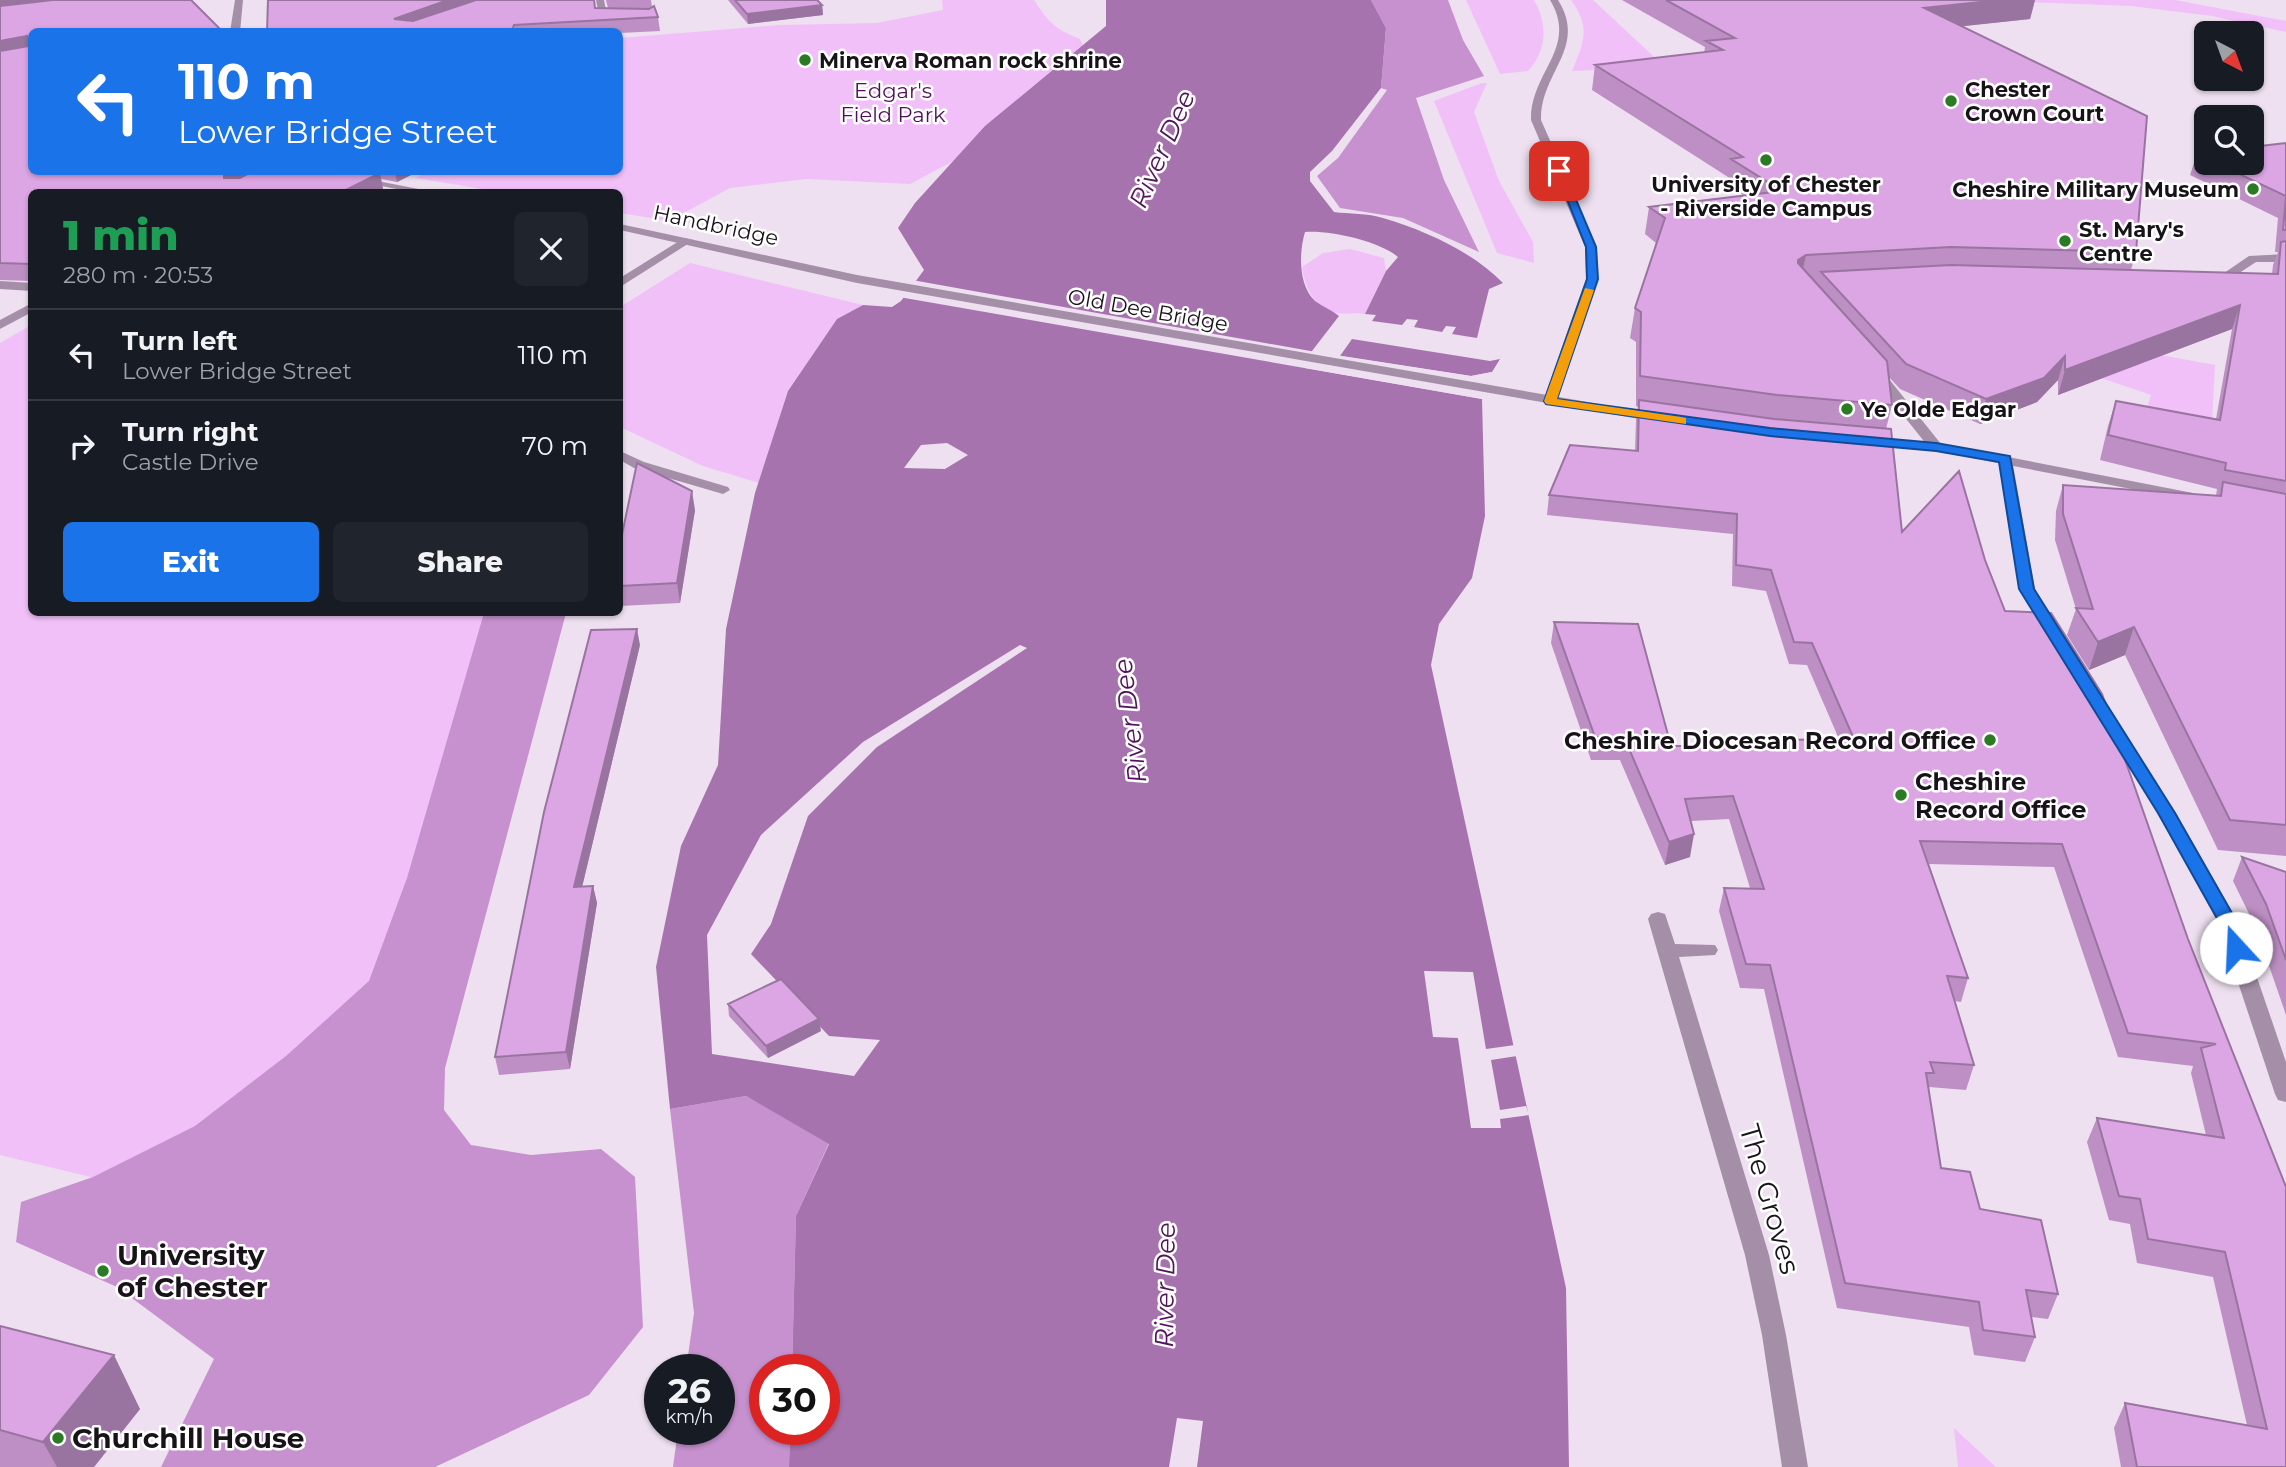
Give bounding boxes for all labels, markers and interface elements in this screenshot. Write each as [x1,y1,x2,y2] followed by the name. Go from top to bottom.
[2194,21,2264,91] north arrow
[2194,21,2264,175] map controls
[819,48,1122,73] place label: Minerva Roman rock shrine
[178,52,315,111] text: 110 m
[797,52,813,68] marker: Minerva Roman rock shrine
[63,56,154,147] icon: left
[1965,77,2104,126] place label: Chester Crown Court
[841,78,946,127] park label: Edgar's Field Park
[1122,85,1202,213] water label: River Dee
[1943,93,1959,109] marker: Chester Crown Court
[2194,105,2264,175] button: search
[178,112,498,151] text: Lower Bridge Street
[1529,141,1589,201] pin
[1540,152,1578,190] icon: arrive
[1758,152,1774,168] marker: University of Chester - Riverside Campus
[1651,172,1881,221] place label: University of Chester - Riverside Campus
[1952,177,2239,202] place label: Cheshire Military Museum
[2245,181,2261,197] marker: Cheshire Military Museum
[651,200,781,250] street label: Handbridge
[63,209,179,261] text: 1 min
[514,212,588,286] button: close
[2079,217,2184,266] place label: St. Mary's Centre
[2057,233,2073,249] marker: St. Mary's Centre
[63,261,213,289] text: 280 m · 20:53
[1066,284,1230,336] street label: Old Dee Bridge
[122,325,238,357] text: Turn left
[63,336,101,374] icon: left
[518,339,588,371] text: 110 m
[122,357,352,385] text: Lower Bridge Street
[1860,397,2016,422] place label: Ye Olde Edgar
[1839,401,1855,417] marker: Ye Olde Edgar
[122,416,258,448] text: Turn right
[63,427,101,465] icon: right
[522,430,588,462] text: 70 m
[122,448,259,476] text: Castle Drive
[63,522,319,602] button: Exit
[333,522,588,602] button: Share
[1106,657,1154,785] water label: River Dee
[1564,726,1976,755] place label: Cheshire Diocesan Record Office
[1982,732,1998,748] marker: Cheshire Diocesan Record Office
[1915,767,2086,824] place label: Cheshire Record Office
[1893,787,1909,803] marker: Cheshire Record Office
[2199,911,2273,985] position arrow
[1732,1120,1808,1278] street label: The Groves
[1148,1222,1182,1348] water label: River Dee
[117,1238,268,1304] place label: University of Chester
[95,1263,111,1279] marker: University of Chester
[749,1354,840,1445] speed limit sign: 30
[668,1369,711,1412] text: 26
[665,1406,714,1428] text: km/h
[72,1421,304,1455] place label: Churchill House
[50,1430,66,1446] marker: Churchill House

